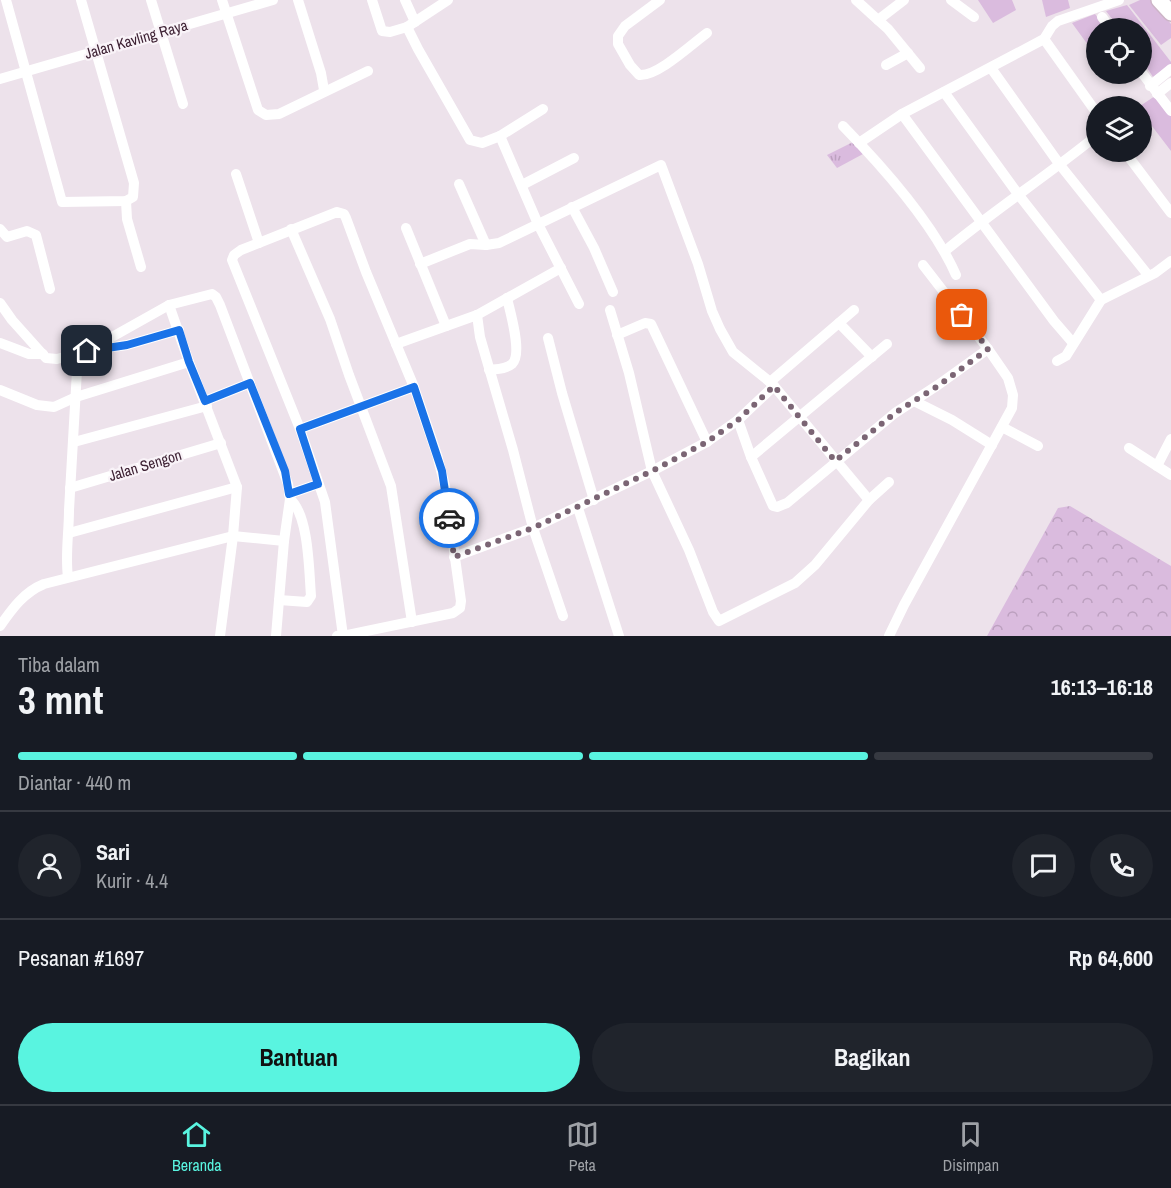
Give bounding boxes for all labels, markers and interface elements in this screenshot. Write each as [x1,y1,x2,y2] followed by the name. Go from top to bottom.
[82,14,190,64] street label: Jalan Kavling Raya
[1086,18,1152,162] map controls
[1086,18,1152,84] button: locate
[1086,96,1152,162] button: layers
[936,289,987,340] pin
[945,298,978,331] icon: bag
[61,325,112,376] pin
[70,334,103,367] icon: home
[106,444,184,486] street label: Jalan Sengon
[419,488,479,548] courier
[433,502,466,535] icon: car
[18,651,100,678] text: Tiba dalam
[1051,672,1153,702] text: 16:13–16:18
[18,674,103,726] text: 3 mnt
[18,769,131,796] text: Diantar · 440 m
[18,834,81,897] button: person
[1012,834,1075,897] button: chat
[1090,834,1153,897] button: phone
[96,837,130,867] text: Sari
[96,867,168,894] text: Kurir · 4.4
[18,943,144,973] text: Pesanan #1697
[1069,943,1153,973] text: Rp 64,600
[18,1023,580,1092] button: Bantuan
[592,1023,1153,1092] button: Bagikan
[172,1118,222,1176] tab: Beranda
[566,1118,599,1176] tab: Peta
[943,1118,999,1176] tab: Disimpan

